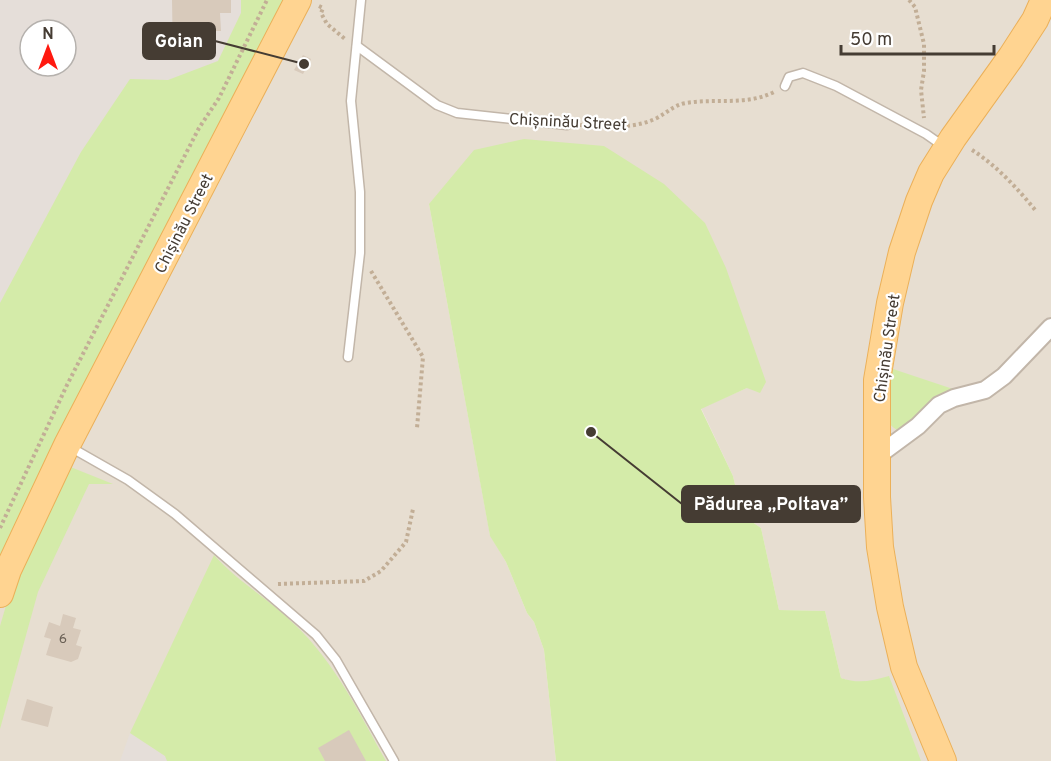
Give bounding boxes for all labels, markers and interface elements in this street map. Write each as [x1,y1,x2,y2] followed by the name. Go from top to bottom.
[18,18,78,78] north arrow
[841,18,994,56] scale bar
[143,23,215,59] callout: Goian
[42,25,54,45] text: N
[850,29,892,52] text: 50 m
[155,31,203,54] text: Goian
[508,110,627,136] street label: Chișninău Street
[151,171,218,277] street label: Chișinău Street
[870,293,905,404] street label: Chișinău Street
[682,486,860,522] callout: Pădurea „Poltava”
[694,494,848,517] text: Pădurea „Poltava”
[59,631,67,648] house number: 6

